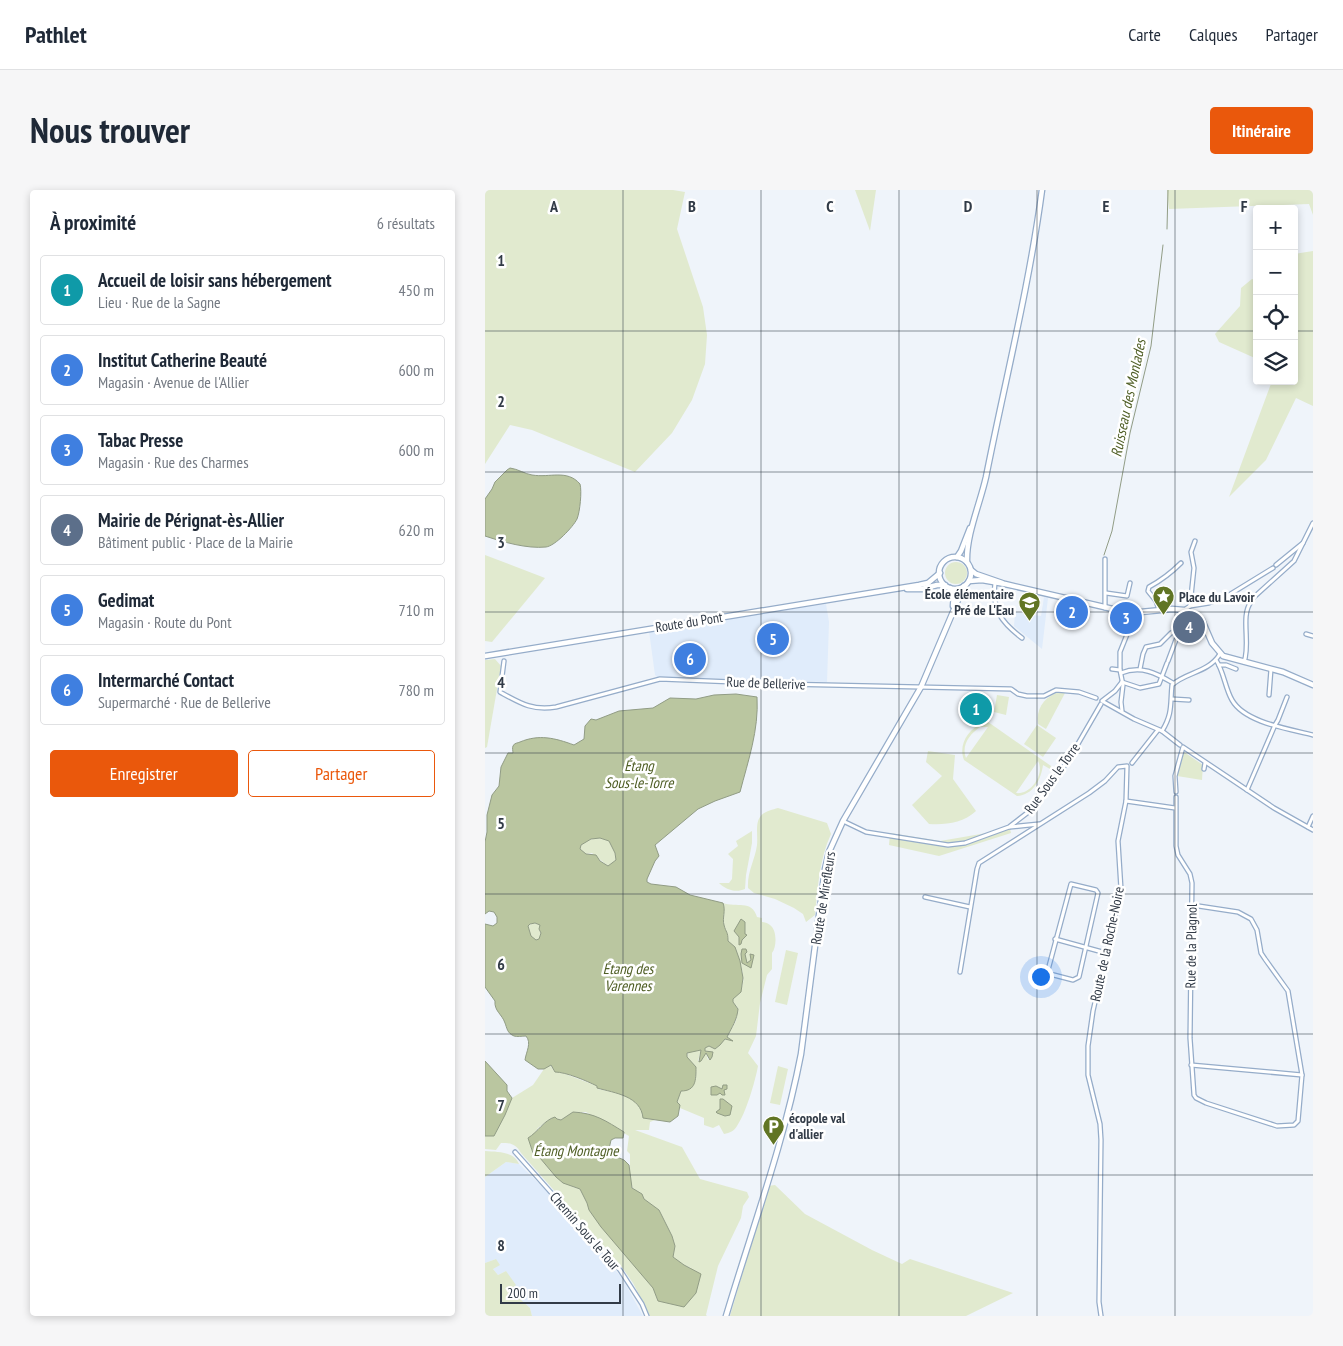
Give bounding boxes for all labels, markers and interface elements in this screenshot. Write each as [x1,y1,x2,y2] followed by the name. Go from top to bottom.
[25,19,87,50] text: Pathlet
[1128,23,1161,46] text: Carte
[1189,23,1238,46] text: Calques
[1266,23,1318,46] text: Partager
[30,107,190,153] text: Nous trouver
[1210,107,1313,154] button: Itinéraire
[549,196,559,216] text: A
[688,196,696,216] text: B
[826,196,834,216] text: C
[964,196,973,216] text: D
[1103,196,1110,216] text: E
[1241,196,1248,216] text: F
[1253,205,1298,385] map controls
[1253,205,1298,250] button: +
[50,209,136,236] text: À proximité
[377,213,435,233] text: 6 résultats
[497,250,505,270] text: 1
[1253,250,1298,295] button: −
[98,268,332,292] text: Accueil de loisir sans hébergement
[63,280,71,300] text: 1
[399,280,434,300] text: 450 m
[98,292,221,312] text: Lieu · Rue de la Sagne
[1253,295,1298,340] button: locate
[1106,336,1150,459] water label: Ruisseau des Monlades
[1253,340,1298,385] button: layers
[98,348,267,372] text: Institut Catherine Beauté
[63,360,71,380] text: 2
[399,360,434,380] text: 600 m
[98,372,249,392] text: Magasin · Avenue de l'Allier
[497,391,505,411] text: 2
[98,428,183,452] text: Tabac Presse
[63,440,71,460] text: 3
[399,440,434,460] text: 600 m
[98,452,249,472] text: Magasin · Rue des Charmes
[98,508,284,532] text: Mairie de Pérignat-ès-Allier
[63,520,71,540] text: 4
[399,520,434,540] text: 620 m
[98,532,293,552] text: Bâtiment public · Place de la Mairie
[497,532,505,552] text: 3
[925,585,1014,619] place label: École élémentaire Pré de L'Eau
[1151,585,1175,616] place icon: Place du Lavoir
[98,588,154,612] text: Gedimat
[1179,588,1255,606] place label: Place du Lavoir
[1018,590,1042,621] school or university icon: École élémentaire Pré de L'Eau
[1056,593,1088,631] pin: 2
[1110,599,1142,637] pin: 3
[63,600,71,620] text: 5
[399,600,434,620] text: 710 m
[654,608,724,636] street label: Route du Pont
[1173,608,1205,646] pin: 4
[98,612,232,632] text: Magasin · Route du Pont
[757,620,789,658] pin: 5
[674,640,706,678] pin: 6
[98,668,234,692] text: Intermarché Contact
[497,672,505,692] text: 4
[726,673,806,693] street label: Rue de Bellerive
[63,680,71,700] text: 6
[399,680,434,700] text: 780 m
[960,690,992,728] pin: 1
[98,692,271,712] text: Supermarché · Rue de Bellerive
[1020,739,1084,817] street label: Rue Sous le Torre
[50,750,238,797] button: Enregistrer
[248,750,435,797] button: Partager
[605,756,674,792] water label: Étang Sous-le-Torre
[497,813,505,833] text: 5
[807,850,839,946] street label: Route de Mirefleurs
[1086,885,1128,1003] street label: Route de la Roche-Noire
[1181,903,1201,989] street label: Rue de la Plagnol
[497,954,505,974] text: 6
[603,959,655,995] water label: Étang des Varennes
[1028,964,1054,990] your location
[497,1095,505,1115] text: 7
[789,1109,846,1143] place label: écopole val d'allier
[761,1114,785,1145] parking icon: écopole val d'allier
[534,1141,619,1160] water label: Étang Montagne
[546,1188,624,1274] street label: Chemin Sous le Tour
[497,1235,505,1255] text: 8
[500,1281,621,1304] scale bar
[507,1284,538,1302] text: 200 m

